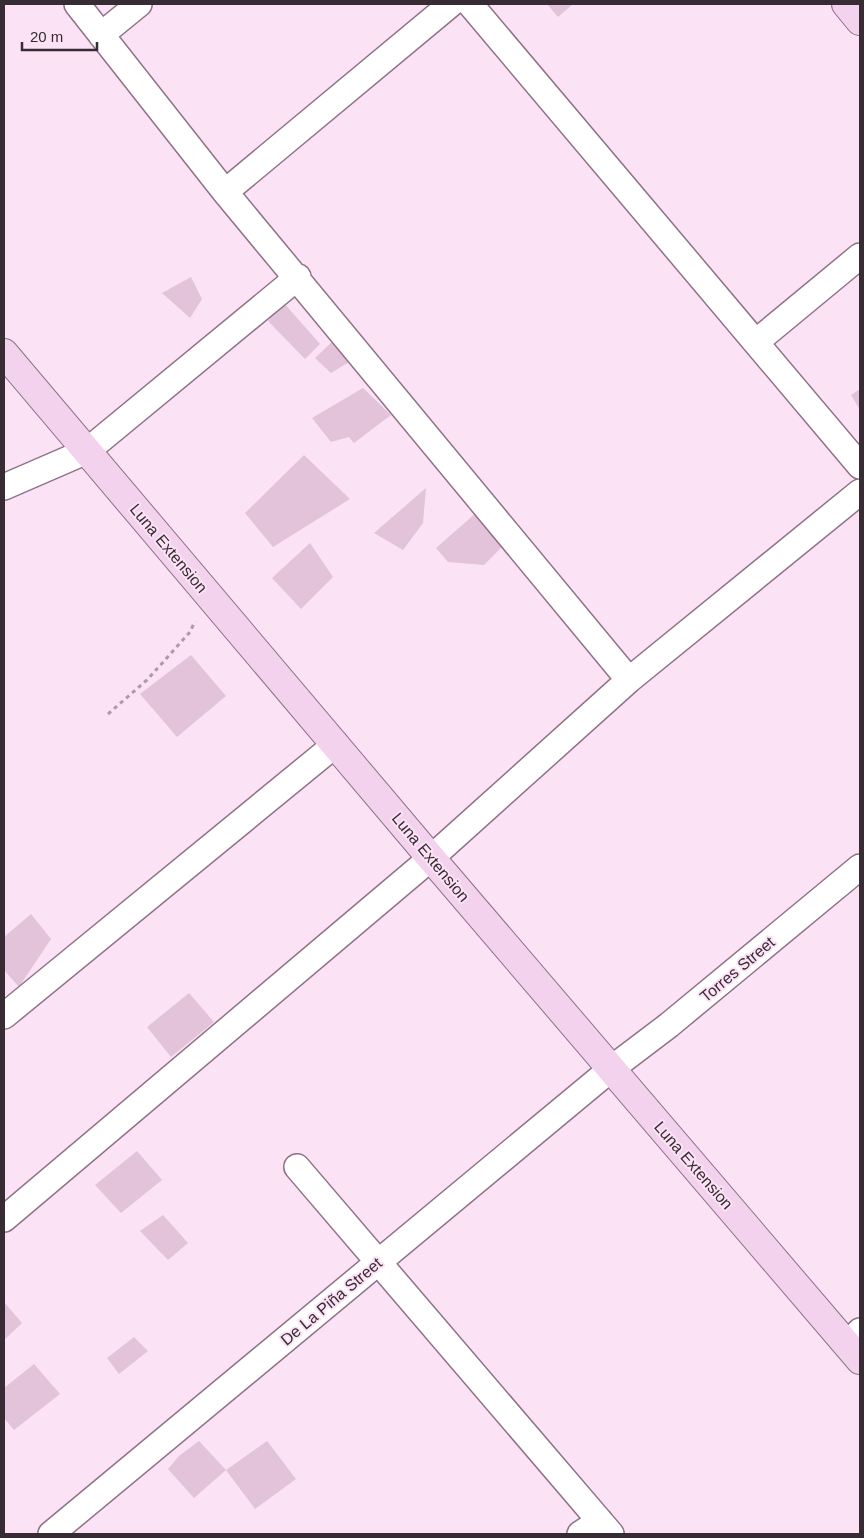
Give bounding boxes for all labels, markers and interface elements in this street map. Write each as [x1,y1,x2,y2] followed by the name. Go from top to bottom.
[22,20,98,52] scale bar
[30,28,63,45] text: 20 m
[127,501,211,596] street label: Luna Extension
[389,810,473,905] street label: Luna Extension
[697,933,778,1005] street label: Torres Street
[651,1118,736,1213] street label: Luna Extension
[277,1254,386,1348] street label: De La Piña Street

